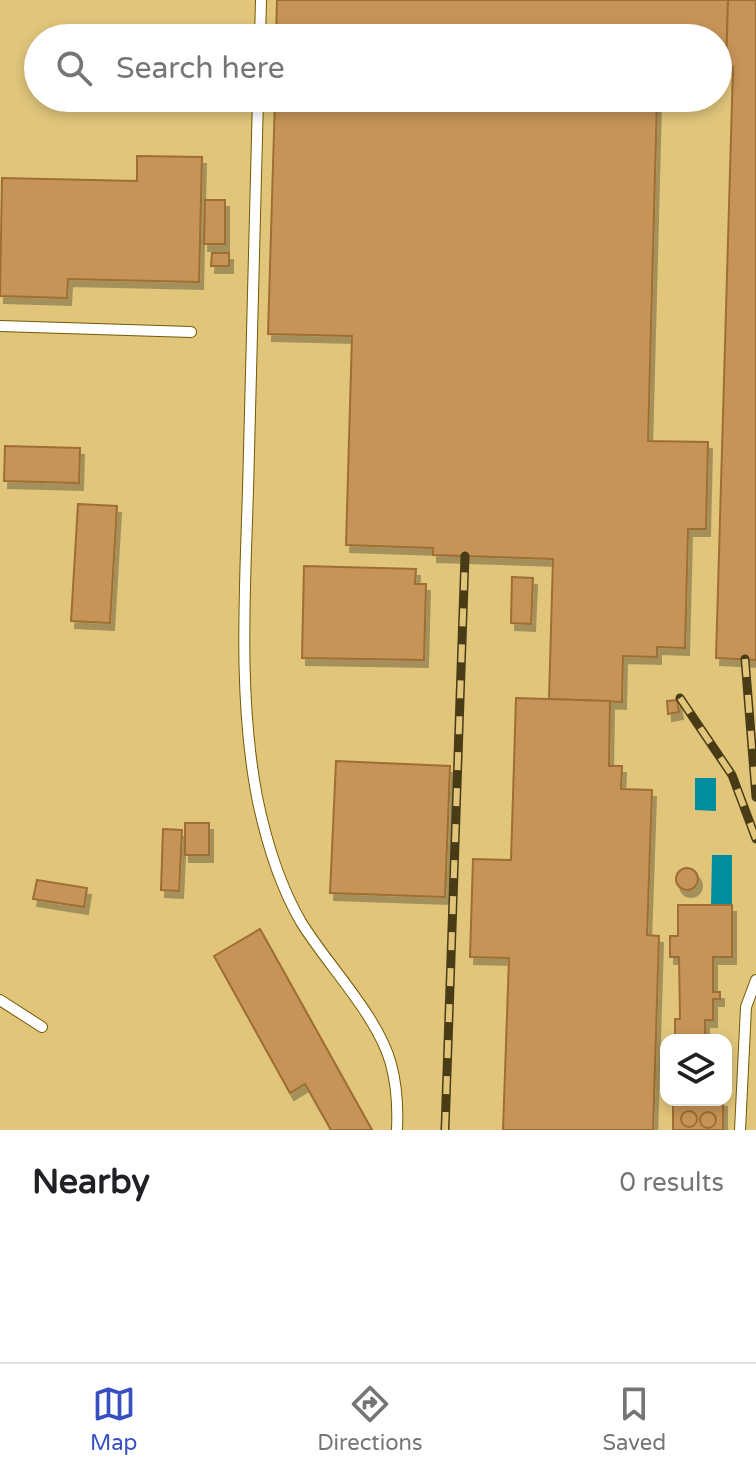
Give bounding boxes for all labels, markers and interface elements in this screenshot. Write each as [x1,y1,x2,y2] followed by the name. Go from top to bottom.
[24,24,732,112] search box
[52,46,96,90] icon: search
[116,50,285,87] text: Search here
[660,1034,732,1106] map controls
[660,1034,732,1106] button: layers
[32,1162,150,1203] text: Nearby
[619,1167,724,1198] text: 0 results
[90,1382,137,1456] tab: Map
[317,1382,423,1456] tab: Directions
[602,1382,666,1456] tab: Saved

